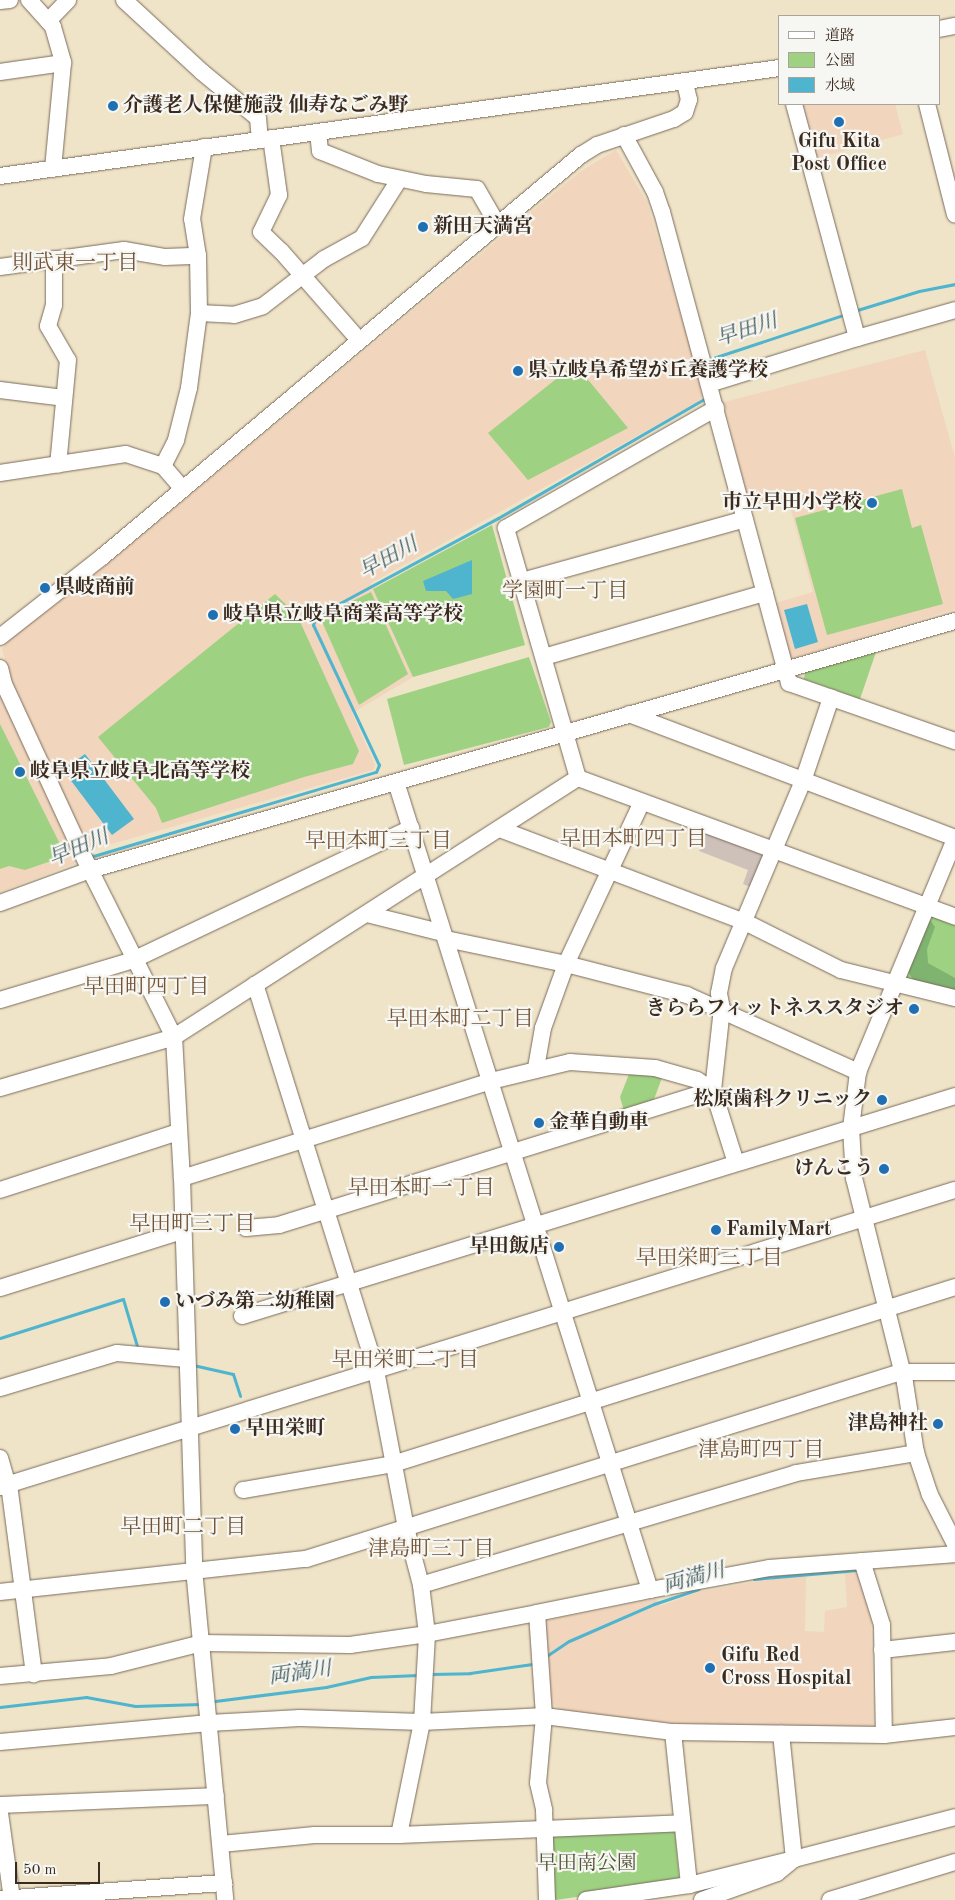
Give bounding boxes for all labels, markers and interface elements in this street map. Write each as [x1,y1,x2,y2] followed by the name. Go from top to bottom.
[778,15,940,105] legend
[825,29,855,44] text: 道路
[825,54,855,69] text: 公園
[825,79,855,94] text: 水域
[123,94,409,118] place label: 介護老人保健施設 仙寿なごみ野
[107,100,119,112] marker: 介護老人保健施設 仙寿なごみ野
[833,116,845,128] marker: Gifu Kita Post Office
[791,130,887,177] place label: Gifu Kita Post Office
[433,215,533,239] place label: 新田天満宮
[417,221,429,233] marker: 新田天満宮
[12,251,138,277] district label: 則武東一丁目
[713,309,781,353] water label: 早田川
[528,359,768,383] place label: 県立岐阜希望が丘養護学校
[512,365,524,377] marker: 県立岐阜希望が丘養護学校
[722,491,862,515] place label: 市立早田小学校
[866,497,878,509] marker: 市立早田小学校
[355,533,423,585] water label: 早田川
[55,576,135,600] place label: 県岐商前
[502,579,628,605] district label: 学園町一丁目
[39,582,51,594] marker: 県岐商前
[223,603,463,627] place label: 岐阜県立岐阜商業高等学校
[207,609,219,621] marker: 岐阜県立岐阜商業高等学校
[30,760,250,784] place label: 岐阜県立岐阜北高等学校
[14,766,26,778] marker: 岐阜県立岐阜北高等学校
[45,825,113,873] water label: 早田川
[560,827,706,853] district label: 早田本町四丁目
[305,829,451,855] district label: 早田本町三丁目
[83,975,209,1001] district label: 早田町四丁目
[644,997,904,1021] place label: きららフィットネススタジオ
[908,1003,920,1015] marker: きららフィットネススタジオ
[387,1007,533,1033] district label: 早田本町二丁目
[692,1088,872,1112] place label: 松原歯科クリニック
[876,1094,888,1106] marker: 松原歯科クリニック
[549,1111,649,1135] place label: 金華自動車
[533,1117,545,1129] marker: 金華自動車
[794,1157,874,1181] place label: けんこう
[878,1163,890,1175] marker: けんこう
[348,1176,494,1202] district label: 早田本町一丁目
[129,1212,255,1238] district label: 早田町三丁目
[726,1218,831,1242] place label: FamilyMart
[710,1224,722,1236] marker: FamilyMart
[469,1235,549,1259] place label: 早田飯店
[553,1241,565,1253] marker: 早田飯店
[636,1246,782,1272] district label: 早田栄町三丁目
[175,1290,335,1314] place label: いづみ第二幼稚園
[159,1296,171,1308] marker: いづみ第二幼稚園
[332,1348,478,1374] district label: 早田栄町二丁目
[848,1412,928,1436] place label: 津島神社
[245,1417,325,1441] place label: 早田栄町
[932,1418,944,1430] marker: 津島神社
[229,1423,241,1435] marker: 早田栄町
[698,1438,824,1464] district label: 津島町四丁目
[120,1515,246,1541] district label: 早田町二丁目
[368,1537,494,1563] district label: 津島町三丁目
[660,1559,728,1599] water label: 両満川
[721,1644,851,1691] place label: Gifu Red Cross Hospital
[267,1657,333,1691] water label: 両満川
[703,1661,717,1675] marker: Gifu Red Cross Hospital
[18,1852,102,1884] scale bar
[537,1852,637,1876] park label: 早田南公園
[23,1863,57,1878] text: 50 m

